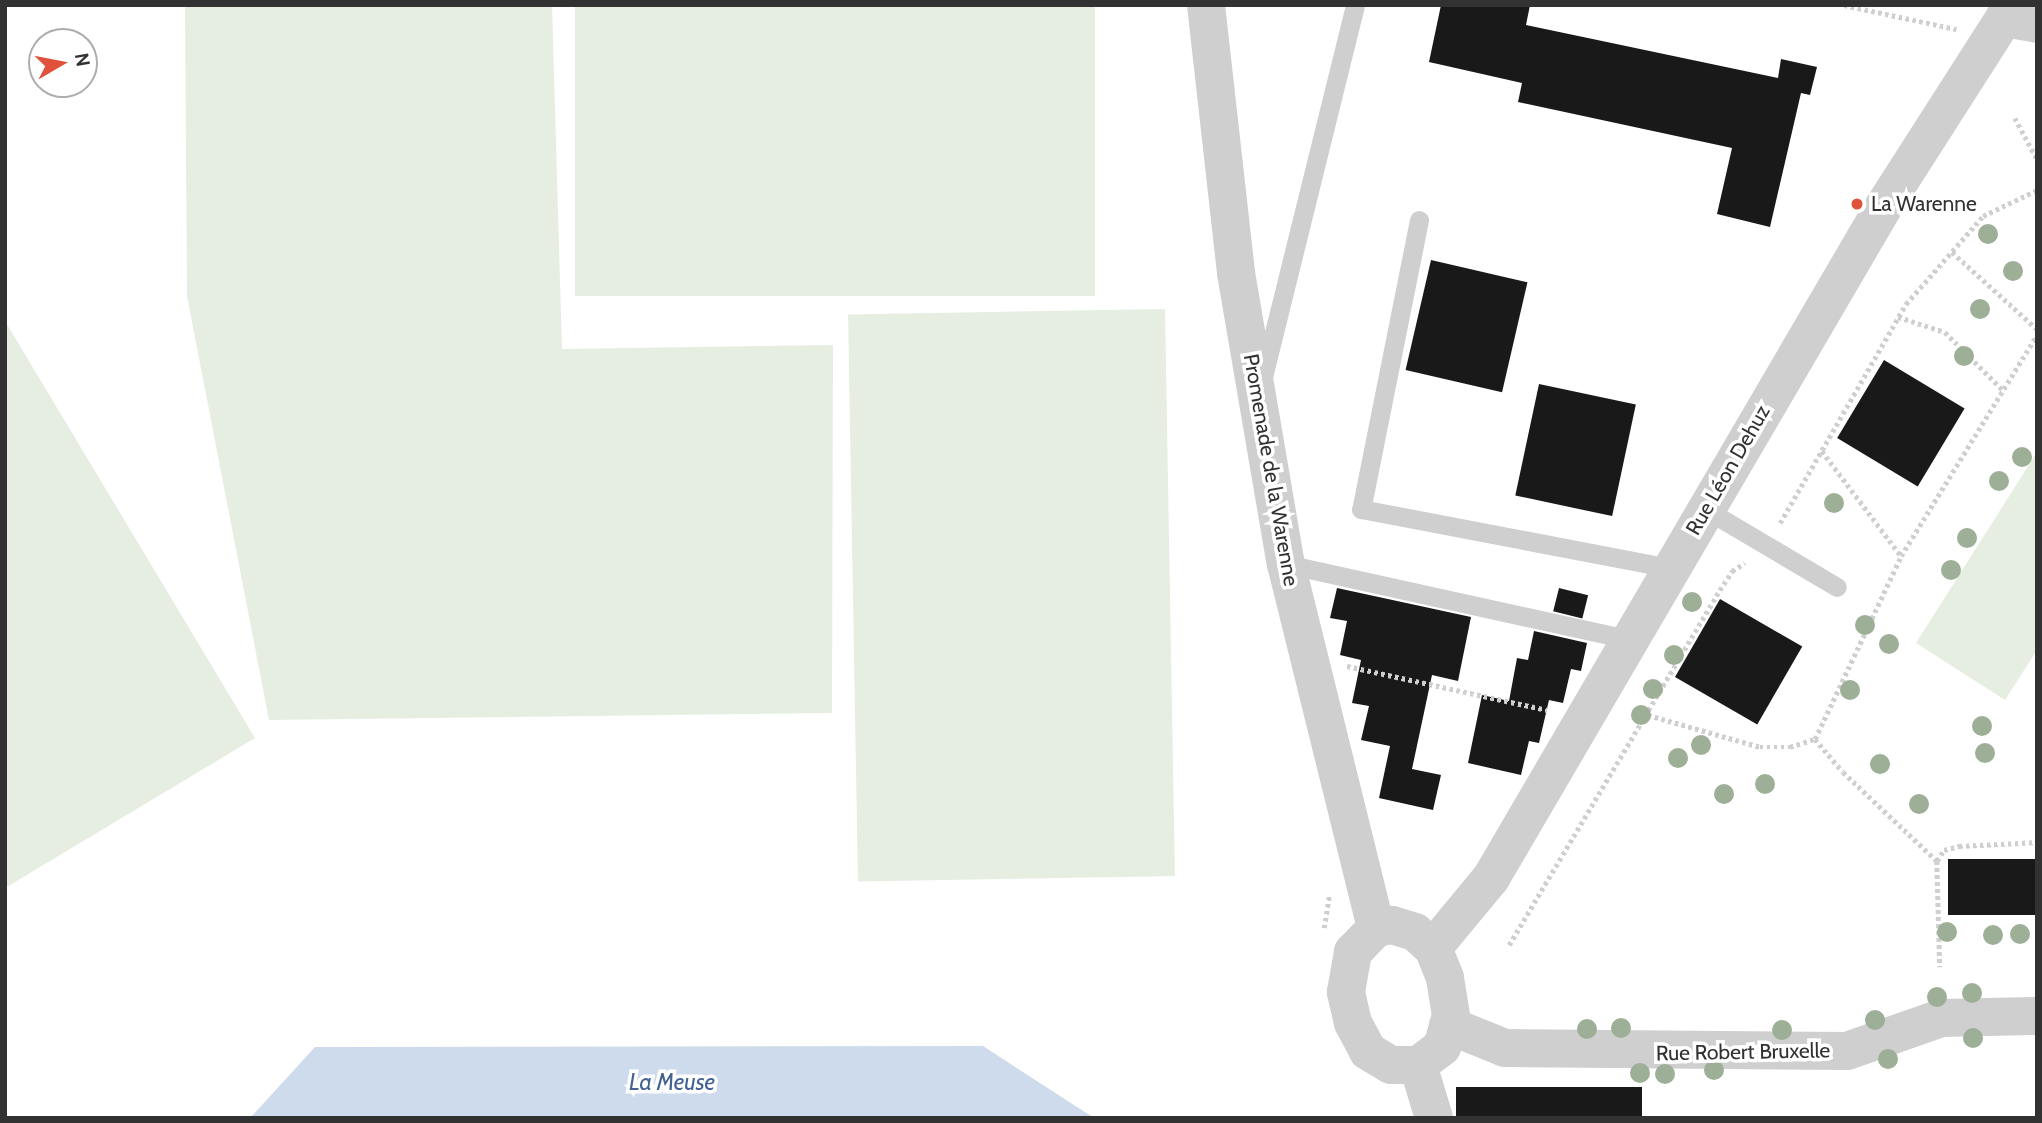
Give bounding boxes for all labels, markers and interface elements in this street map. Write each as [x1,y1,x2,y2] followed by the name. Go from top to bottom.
[28,28,98,98] north arrow
[70,51,95,68] text: N
[1871,191,1977,217] place label: La Warenne
[1849,196,1865,212] marker: La Warenne
[1238,352,1304,588] street label: Promenade de la Warenne
[1681,400,1775,540] street label: Rue Léon Dehuz
[1656,1038,1830,1066] street label: Rue Robert Bruxelle
[629,1068,715,1096] water label: La Meuse

